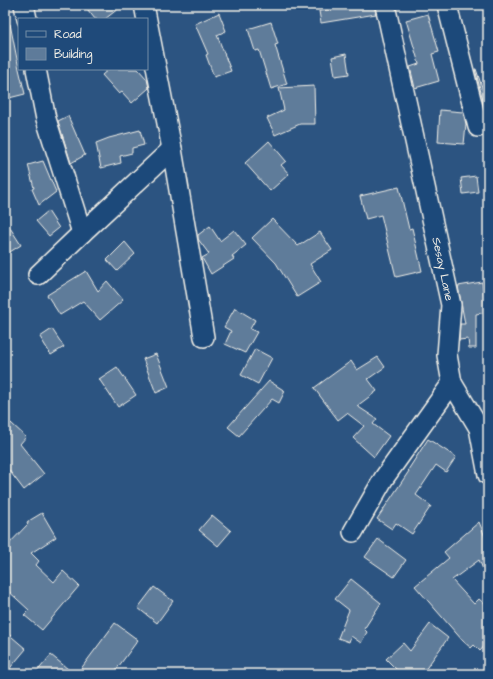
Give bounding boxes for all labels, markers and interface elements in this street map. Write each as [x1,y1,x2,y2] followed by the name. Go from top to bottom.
[18,18,148,70] legend
[54,26,82,43] text: Road
[54,46,92,64] text: Building
[426,236,458,303] street label: Sesay Lane

